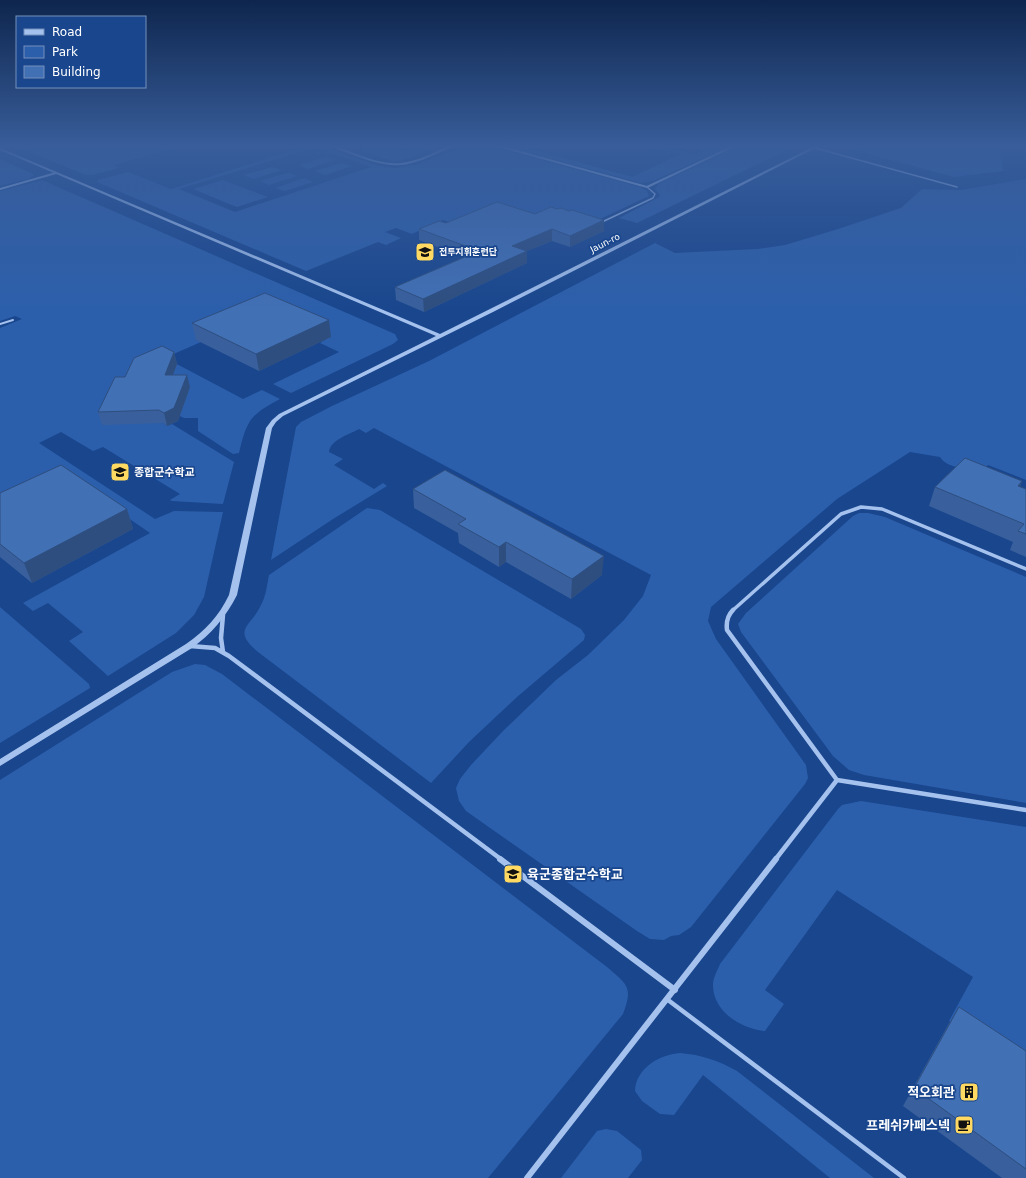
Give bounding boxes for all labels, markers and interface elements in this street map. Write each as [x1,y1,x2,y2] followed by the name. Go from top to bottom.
[16,16,146,88] legend
[52,25,82,39] text: Road
[52,45,78,59] text: Park
[52,65,101,79] text: Building
[588,231,622,255] street label: Jaun-ro
[414,241,436,263] school or university icon: 전투지휘훈련단
[439,246,498,257] place label: 전투지휘훈련단
[109,461,131,483] school or university icon: 종합군수학교
[134,466,195,479] place label: 종합군수학교
[502,863,524,885] school or university icon: 육군종합군수학교
[527,867,623,882] place label: 육군종합군수학교
[958,1081,980,1103] building icon: 적오회관
[907,1085,955,1100] place label: 적오회관
[953,1114,975,1136] cafe icon: 프레쉬카페스넥
[866,1118,950,1133] place label: 프레쉬카페스넥

